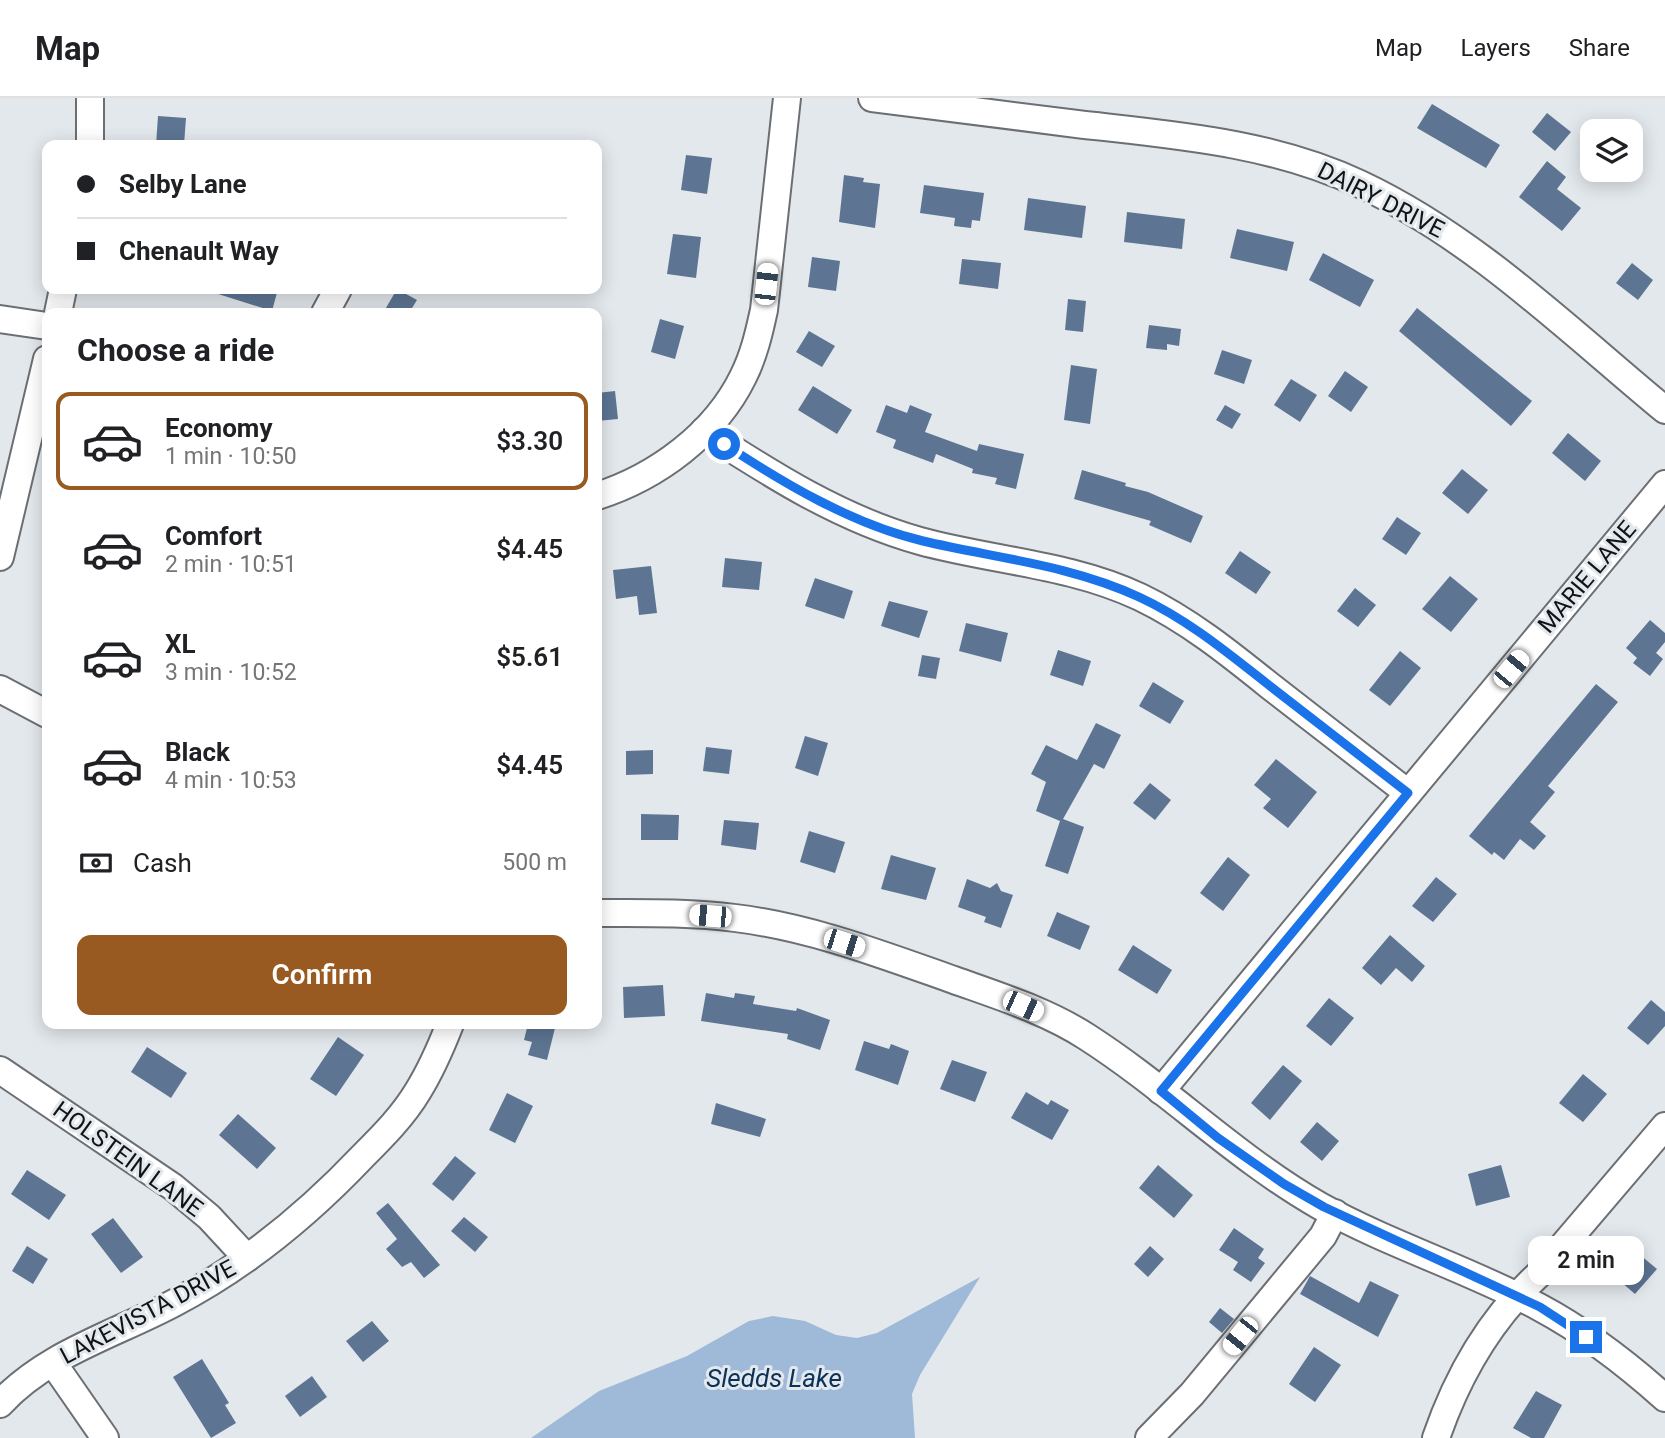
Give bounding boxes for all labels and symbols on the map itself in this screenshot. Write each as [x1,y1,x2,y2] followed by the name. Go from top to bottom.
[1313,156,1449,244] street label: DAIRY DRIVE
[754,262,779,306] car
[708,428,740,460] route start
[1532,515,1642,639] street label: MARIE LANE
[1490,646,1533,692] car
[689,904,732,928] car
[821,927,868,959] car
[1000,988,1047,1024] car
[48,1095,208,1223] street label: HOLSTEIN LANE
[1528,1236,1644,1284] callout: 2 min
[56,1254,240,1370] street label: LAKEVISTA DRIVE
[1219,1313,1262,1359] car
[1570,1321,1602,1353] route end
[706,1363,842,1393] water label: Sledds Lake

